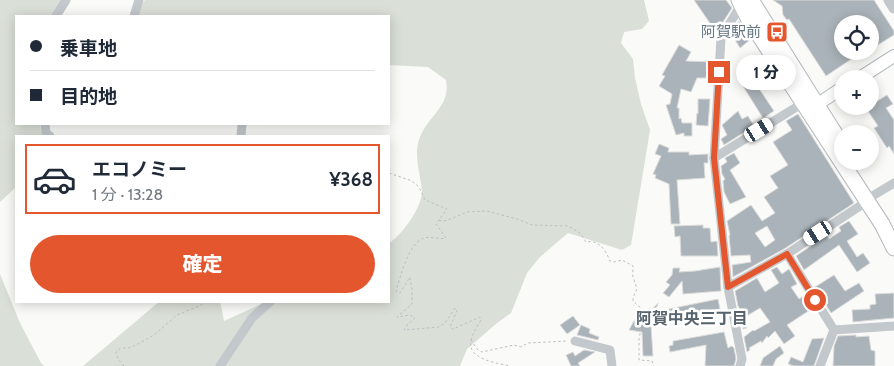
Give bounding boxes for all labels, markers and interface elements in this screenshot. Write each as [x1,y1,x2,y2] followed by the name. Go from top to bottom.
[834,15,879,170] map controls
[834,15,879,60] button: locate
[765,20,789,44] bus stop icon: 阿賀駅前
[701,23,761,41] place label: 阿賀駅前
[60,37,117,60] text: 乗車地
[736,54,796,90] callout: 1 分
[708,61,730,83] route end
[753,63,779,82] text: 1 分
[834,70,879,115] button: +
[60,85,117,108] text: 目的地
[742,116,775,144] car
[834,125,879,170] button: −
[32,157,77,202] icon: car
[92,158,187,181] text: エコノミー
[329,168,373,191] text: ¥368
[92,185,163,204] text: 1 分 · 13:28
[801,219,834,247] car
[30,235,375,293] button: 確定
[804,289,826,311] route start
[636,309,748,328] district label: 阿賀中央三丁目

